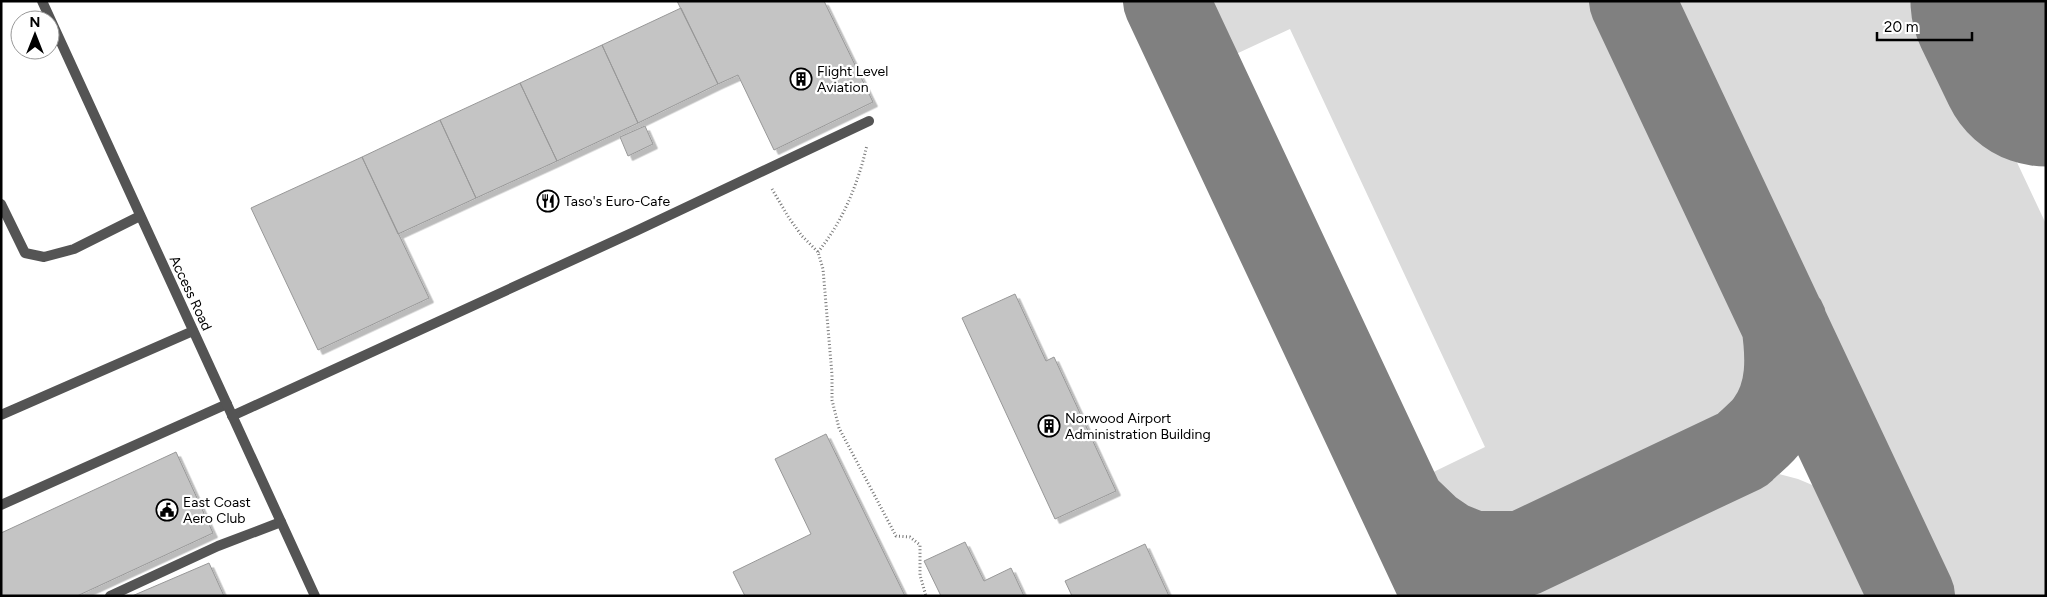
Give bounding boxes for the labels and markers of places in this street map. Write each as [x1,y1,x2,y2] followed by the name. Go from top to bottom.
[817,63,888,96] place label: Flight Level Aviation
[789,67,813,91] building icon: Flight Level Aviation
[536,189,560,213] restaurant icon: Taso's Euro-Cafe
[564,193,671,210] place label: Taso's Euro-Cafe
[1065,410,1211,443] place label: Norwood Airport Administration Building
[1037,414,1061,438] building icon: Norwood Airport Administration Building
[183,494,251,527] place label: East Coast Aero Club
[155,498,179,522] public building icon: East Coast Aero Club

